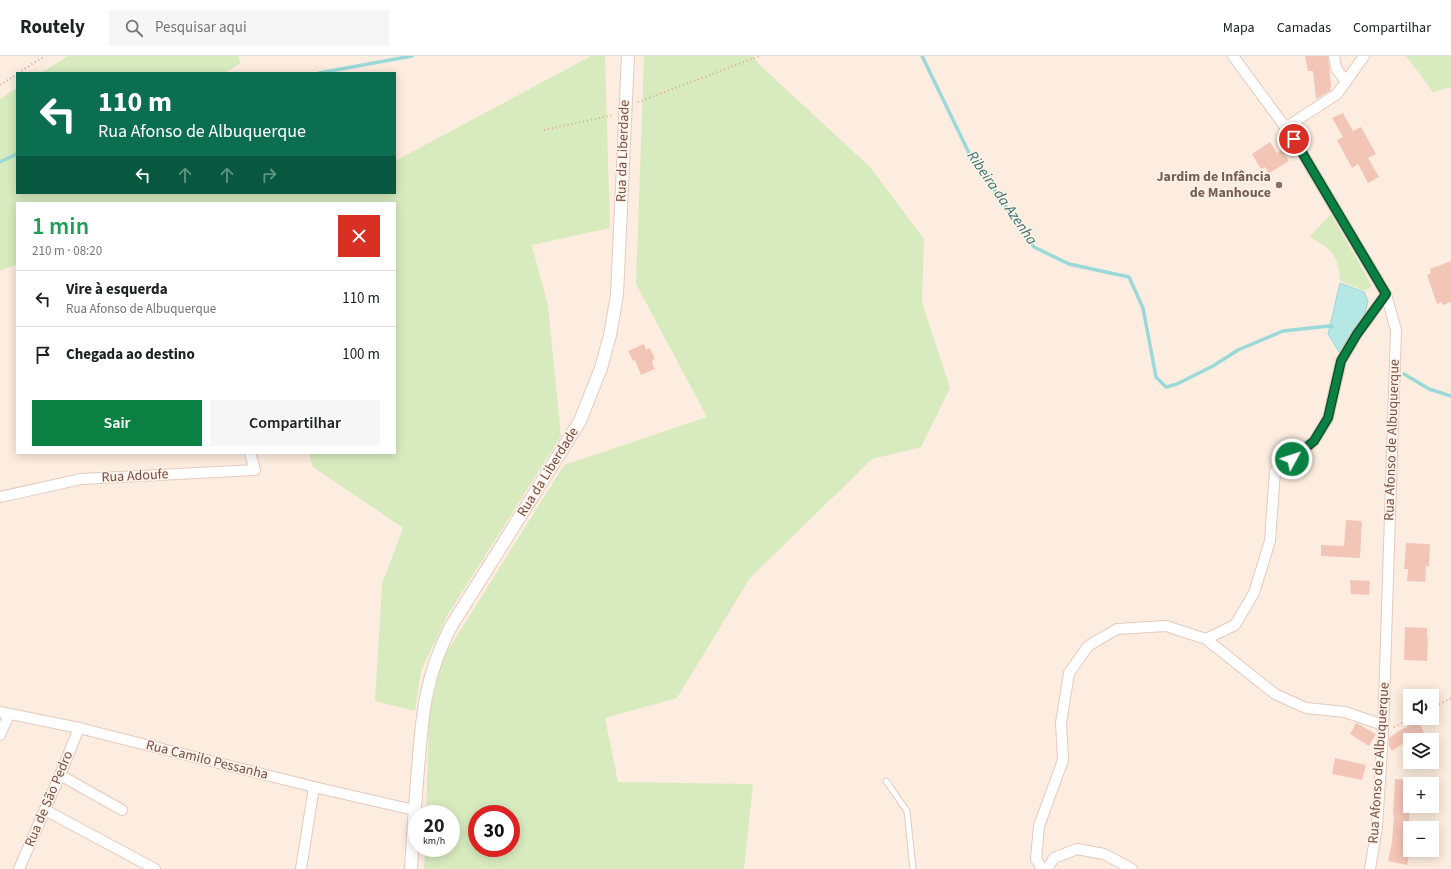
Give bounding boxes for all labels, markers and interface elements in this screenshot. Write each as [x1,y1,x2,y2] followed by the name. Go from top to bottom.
[109,10,389,46] search box
[20,14,85,41] text: Routely
[123,17,145,39] icon: search
[155,17,247,38] text: Pesquisar aqui
[1223,18,1255,38] text: Mapa
[1277,18,1331,38] text: Camadas
[1353,18,1431,38] text: Compartilhar
[98,82,172,122] text: 110 m
[32,88,84,140] icon: left
[611,100,635,202] street label: Rua da Liberdade
[98,119,306,144] text: Rua Afonso de Albuquerque
[1277,122,1311,156] pin
[1283,128,1305,150] icon: arrive
[962,147,1042,249] water label: Ribeira da Azenha
[132,164,154,186] icon: left
[174,164,196,186] icon: ahead
[216,164,238,186] icon: ahead
[258,164,280,186] icon: right
[1156,167,1271,203] place label: Jardim de Infância de Manhouce
[1274,180,1284,190] marker: Jardim de Infância de Manhouce
[32,209,89,244] text: 1 min
[338,215,380,257] button: close
[32,242,102,260] text: 210 m · 08:20
[66,279,168,300] text: Vire à esquerda
[32,288,54,310] icon: left
[342,288,380,309] text: 110 m
[66,300,216,318] text: Rua Afonso de Albuquerque
[32,344,54,366] icon: arrive
[66,344,195,365] text: Chegada ao destino
[342,344,380,365] text: 100 m
[1379,359,1405,521] street label: Rua Afonso de Albuquerque
[32,400,202,446] button: Sair
[210,400,380,446] button: Compartilhar
[512,423,584,521] street label: Rua da Liberdade
[1271,438,1313,480] position arrow
[101,464,169,488] street label: Rua Adoufe
[1363,682,1395,844] street label: Rua Afonso de Albuquerque
[1403,689,1439,857] map controls
[1403,689,1439,725] button: sound
[1403,733,1439,769] button: layers
[144,735,270,785] street label: Rua Camilo Pessanha
[20,748,78,850] street label: Rua de São Pedro
[1403,777,1439,813] button: +
[468,805,520,857] speed limit sign: 30
[423,812,445,840] text: 20
[1403,821,1439,857] button: −
[423,834,445,848] text: km/h

